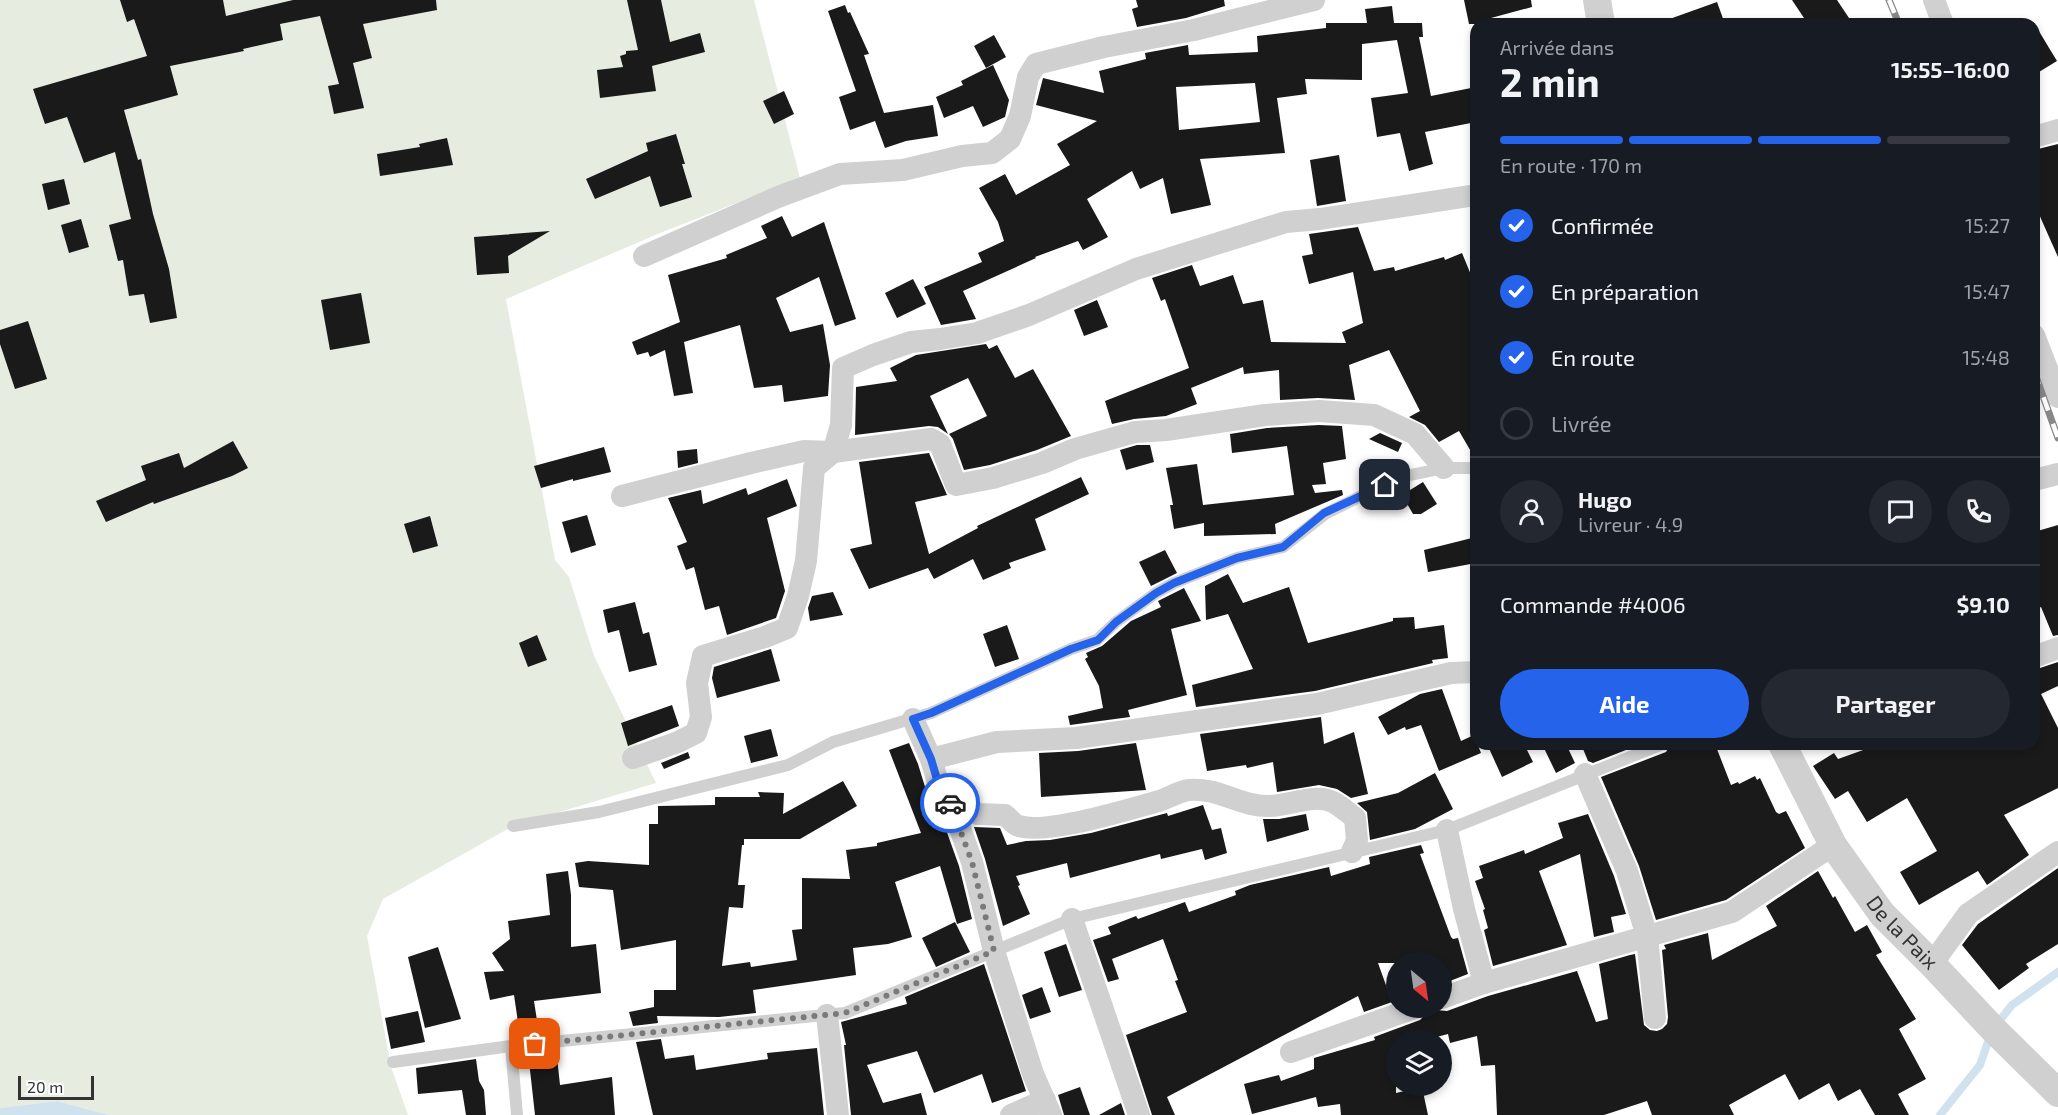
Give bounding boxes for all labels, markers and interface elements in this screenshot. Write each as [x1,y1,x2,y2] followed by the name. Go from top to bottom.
[1500,35,1614,59] text: Arrivée dans
[1891,56,2010,82] text: 15:55–16:00
[1500,58,1600,105] text: 2 min
[1500,153,1642,177] text: En route · 170 m
[1500,209,1533,242] icon: check
[1551,212,1654,238] text: Confirmée
[1965,213,2010,237] text: 15:27
[1500,275,1533,308] icon: check
[1551,278,1699,304] text: En préparation
[1964,279,2010,303] text: 15:47
[1500,341,1533,374] icon: check
[1551,344,1635,370] text: En route
[1962,345,2010,369] text: 15:48
[1551,410,1612,436] text: Livrée
[1359,459,1410,510] pin
[1368,468,1401,501] icon: home
[1500,480,1563,543] button: person
[1869,480,1932,543] button: chat
[1947,480,2010,543] button: phone
[1578,486,1632,512] text: Hugo
[1578,512,1683,536] text: Livreur · 4.9
[1500,591,1685,617] text: Commande #4006
[1956,591,2010,617] text: $9.10
[1500,669,1749,738] button: Aide
[1761,669,2010,738] button: Partager
[920,773,980,833] courier
[934,787,967,820] icon: car
[1862,890,1944,974] street label: De la Paix
[1386,952,1452,1018] north arrow
[1386,952,1452,1096] map controls
[509,1018,560,1069] pin
[518,1027,551,1060] icon: bag
[1386,1030,1452,1096] button: layers
[18,1073,94,1100] scale bar
[27,1077,63,1096] text: 20 m

